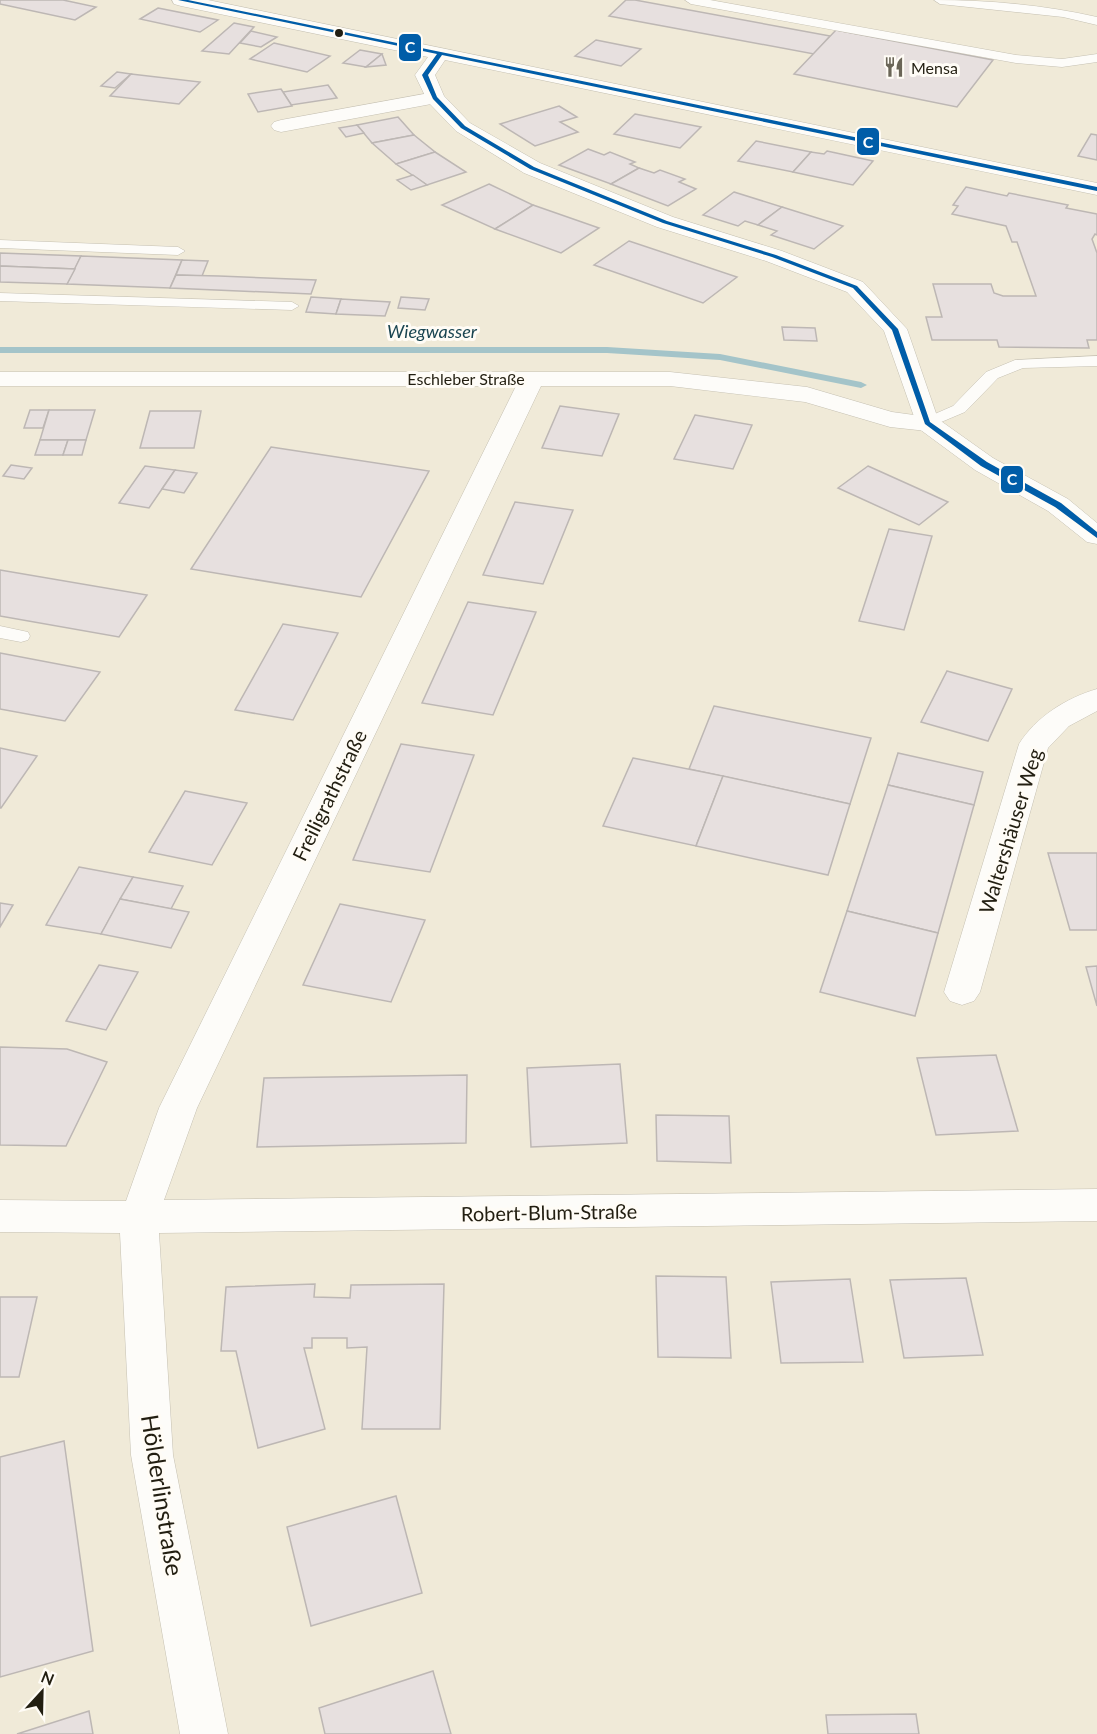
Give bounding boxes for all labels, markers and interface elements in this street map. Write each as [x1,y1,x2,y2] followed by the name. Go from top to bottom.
[333,27,345,39] unlabelled marker
[398,33,422,62] line badge: C
[405,37,416,56] text: C
[882,55,906,79] restaurant icon: Mensa
[911,58,958,77] place label: Mensa
[856,127,880,156] line badge: C
[863,132,874,151] text: C
[387,320,478,342] water label: Wiegwasser
[407,369,525,388] street label: Eschleber Straße
[1000,465,1024,494] line badge: C
[1007,469,1018,488] text: C
[287,726,371,864] street label: Freiligrathstraße
[973,745,1047,917] street label: Waltershäuser Weg
[461,1198,637,1226] street label: Robert-Blum-Straße
[136,1412,190,1578] street label: Hölderlinstraße
[12,1662,72,1722] north arrow
[39,1667,57,1689] text: N

